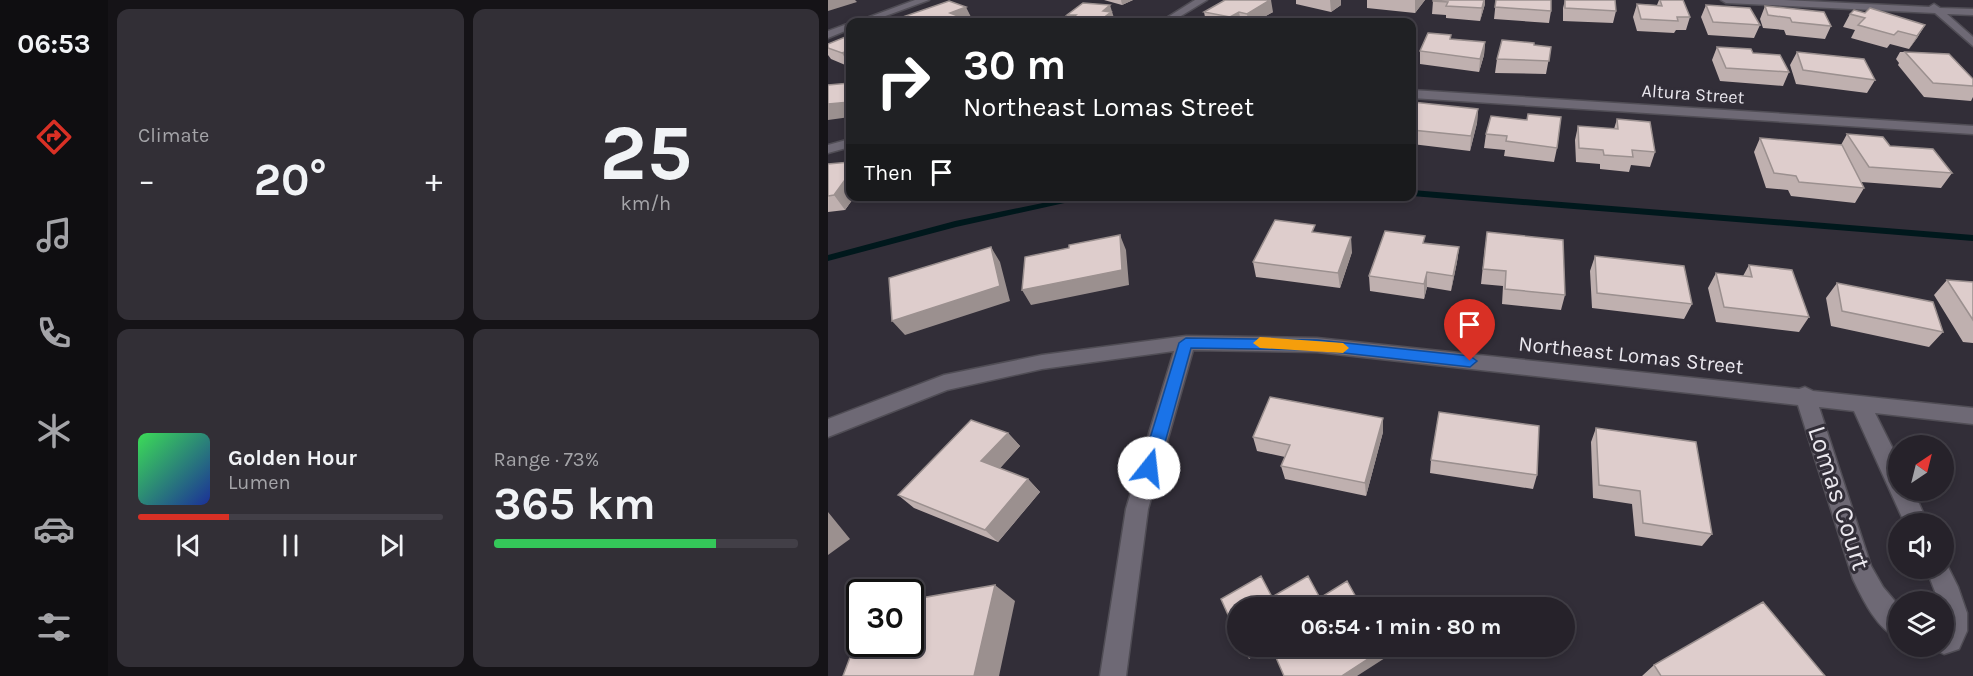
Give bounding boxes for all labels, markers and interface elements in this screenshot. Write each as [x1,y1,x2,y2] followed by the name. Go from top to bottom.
[17,28,91,60] text: 06:53
[963,40,1066,90] text: 30 m
[864,42,942,120] icon: right
[1641,79,1745,109] street label: Altura Street
[963,91,1254,123] text: Northeast Lomas Street
[599,107,692,199] text: 25
[33,116,75,158] icon: directions
[138,124,209,147] text: Climate
[254,154,327,206] text: 20°
[925,156,958,189] icon: arrive
[864,160,913,186] text: Then
[138,161,155,199] text: −
[425,161,442,199] text: +
[620,192,671,215] text: km/h
[33,214,75,256] icon: music
[1444,299,1495,361] pin
[1453,308,1486,341] icon: arrive
[33,312,75,354] icon: phone
[1517,331,1745,379] street label: Northeast Lomas Street
[33,410,75,452] icon: climate
[1801,422,1877,574] street label: Lomas Court
[1888,435,1954,501] north arrow
[1888,435,1954,657] map controls
[1117,436,1181,500] position arrow
[228,445,357,471] text: Golden Hour
[494,448,599,471] text: Range · 73%
[228,471,291,494] text: Lumen
[494,478,656,530] text: 365 km
[33,508,75,550] icon: car
[1888,513,1954,579] button: sound
[172,529,205,562] icon: previous
[274,529,307,562] icon: pause
[375,529,408,562] icon: next
[846,579,924,657] speed limit sign: 30
[1888,591,1954,657] button: layers
[33,606,75,648] icon: filters
[1301,614,1501,640] text: 06:54 · 1 min · 80 m

